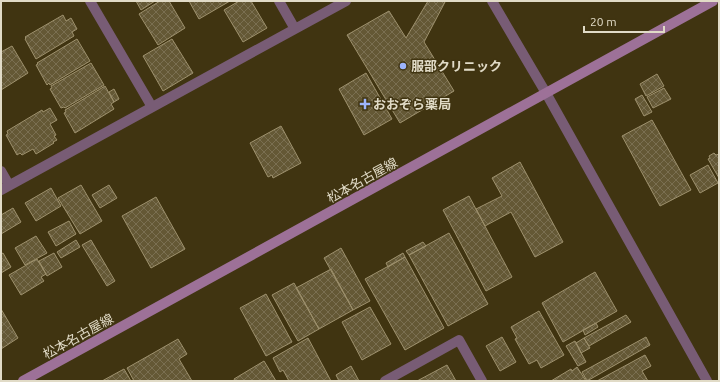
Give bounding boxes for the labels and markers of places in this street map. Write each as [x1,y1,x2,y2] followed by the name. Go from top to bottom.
[411,59,502,73] place label: 服部クリニック
[398,61,408,71] marker: 服部クリニック
[373,97,451,111] place label: おおぞら薬局
[360,99,370,109] marker: おおぞら薬局

